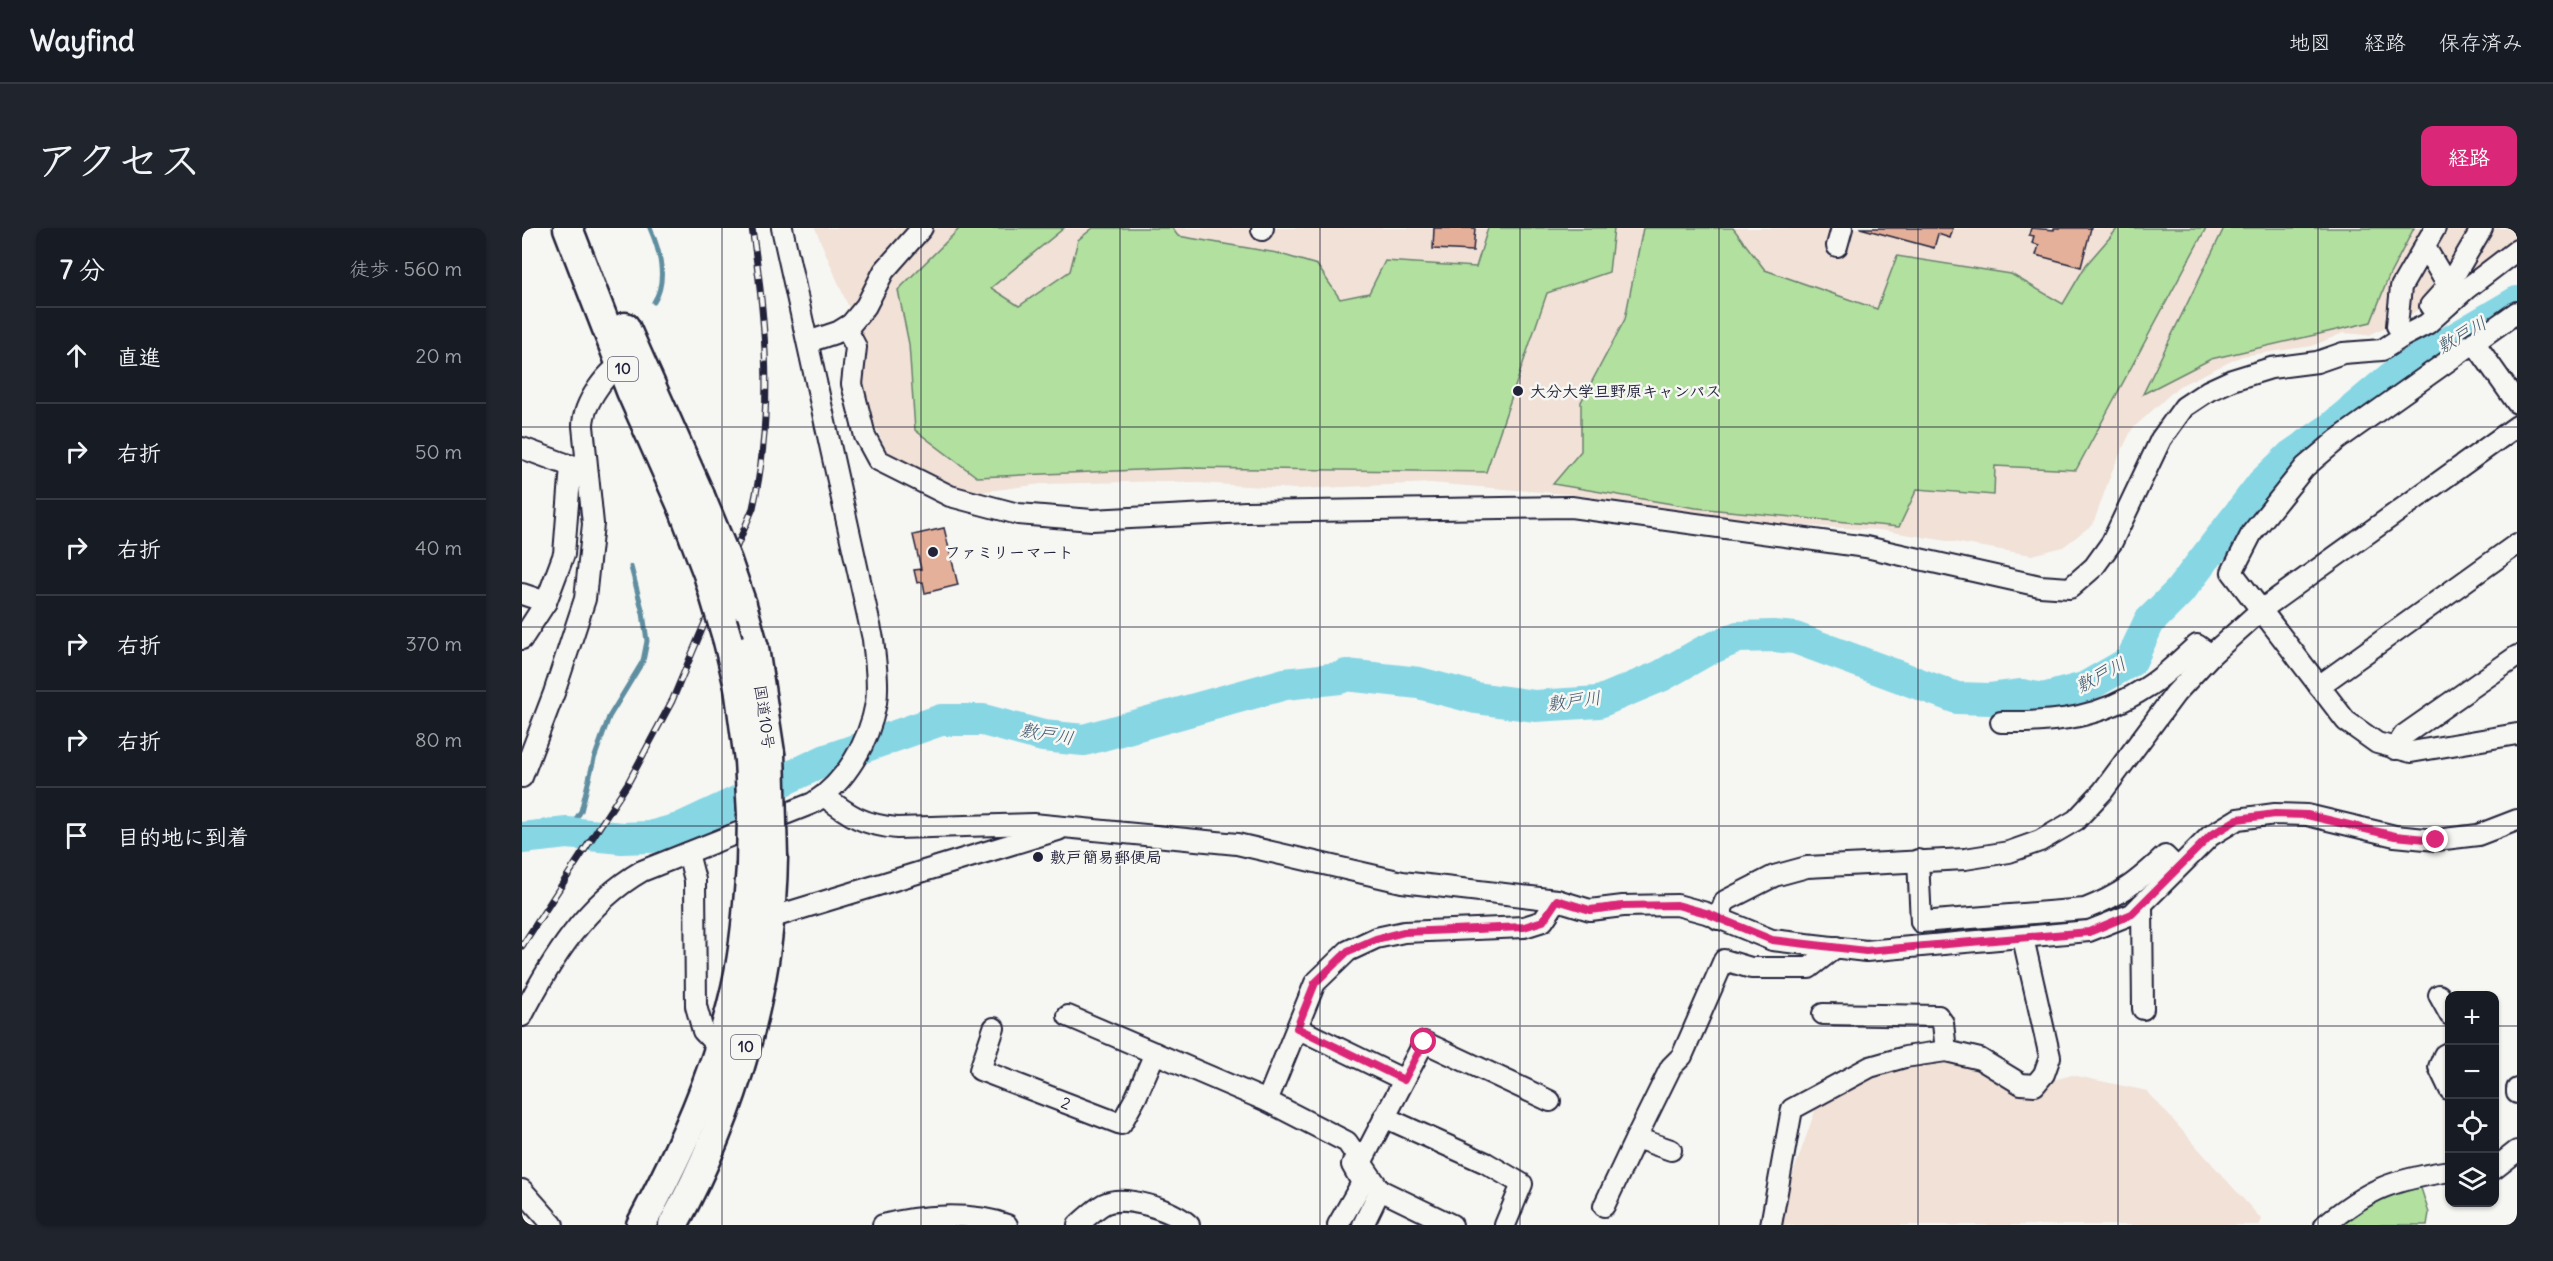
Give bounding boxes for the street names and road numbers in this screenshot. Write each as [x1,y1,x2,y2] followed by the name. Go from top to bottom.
[608,357,638,381] road number: 10
[751,683,779,751] street label: 国道10号
[731,1035,761,1059] road number: 10
[1058,1092,1074,1114] street label: 2

